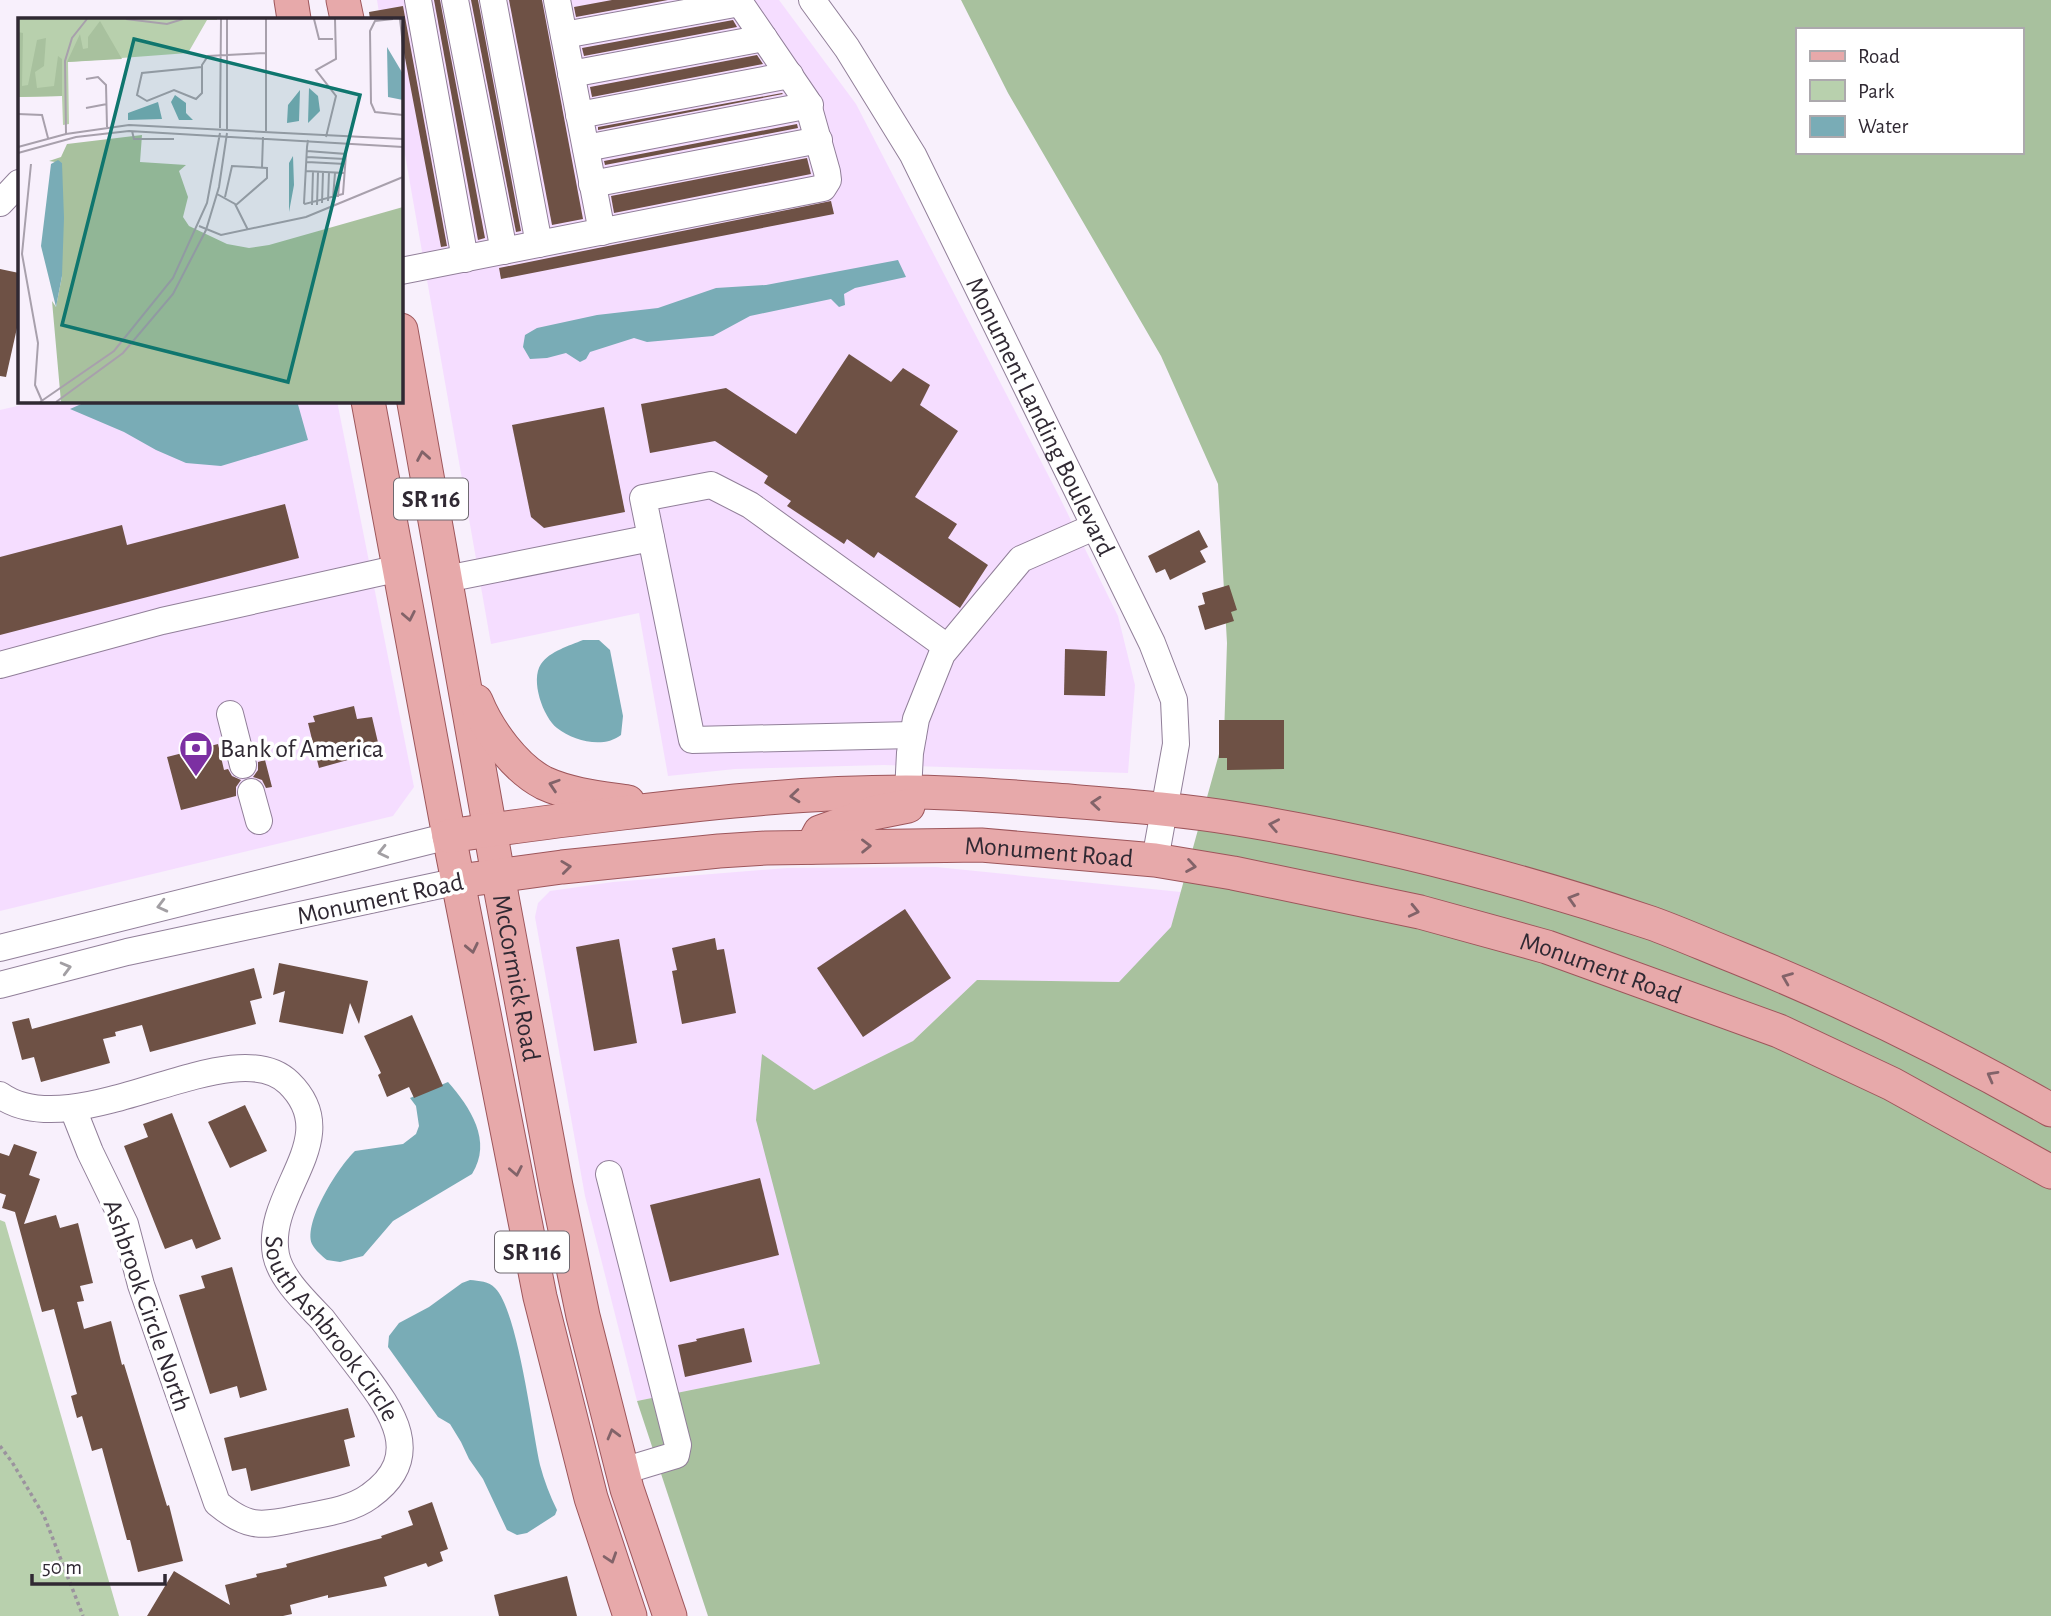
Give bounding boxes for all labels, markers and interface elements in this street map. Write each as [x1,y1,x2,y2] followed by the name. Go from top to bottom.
[18,18,402,402] inset map
[1796,28,2023,154] legend
[1858,46,1900,67] text: Road
[1858,81,1895,102] text: Park
[1858,116,1908,137] text: Water
[961,273,1119,560] street label: Monument Landing Boulevard
[417,450,432,462] one-way arrow
[394,478,468,520] road number: SR 116
[401,610,416,622] one-way arrow
[177,729,215,778] bank icon: Bank of America
[220,736,384,762] place label: Bank of America
[549,779,561,794] one-way arrow
[790,788,801,803] one-way arrow
[1090,796,1101,811] one-way arrow
[1268,819,1280,834] one-way arrow
[964,833,1134,872] street label: Monument Road
[861,839,872,854] one-way arrow
[377,844,389,858] one-way arrow
[1185,858,1197,873] one-way arrow
[561,859,572,874] one-way arrow
[295,869,466,929] street label: Monument Road
[488,892,544,1063] street label: McCormick Road
[1568,893,1580,908] one-way arrow
[156,898,168,913] one-way arrow
[1408,902,1420,917] one-way arrow
[1517,928,1685,1009] street label: Monument Road
[464,942,479,954] one-way arrow
[60,962,72,976] one-way arrow
[1781,972,1793,986] one-way arrow
[1986,1071,1999,1084] one-way arrow
[508,1165,523,1177] one-way arrow
[99,1196,196,1415] street label: Ashbrook Circle North
[495,1232,569,1272] road number: SR 116
[261,1236,404,1425] street label: South Ashbrook Circle
[607,1428,621,1440] one-way arrow
[32,1542,164,1586] scale bar
[603,1551,617,1564] one-way arrow
[42,1557,82,1578] text: 50 m

